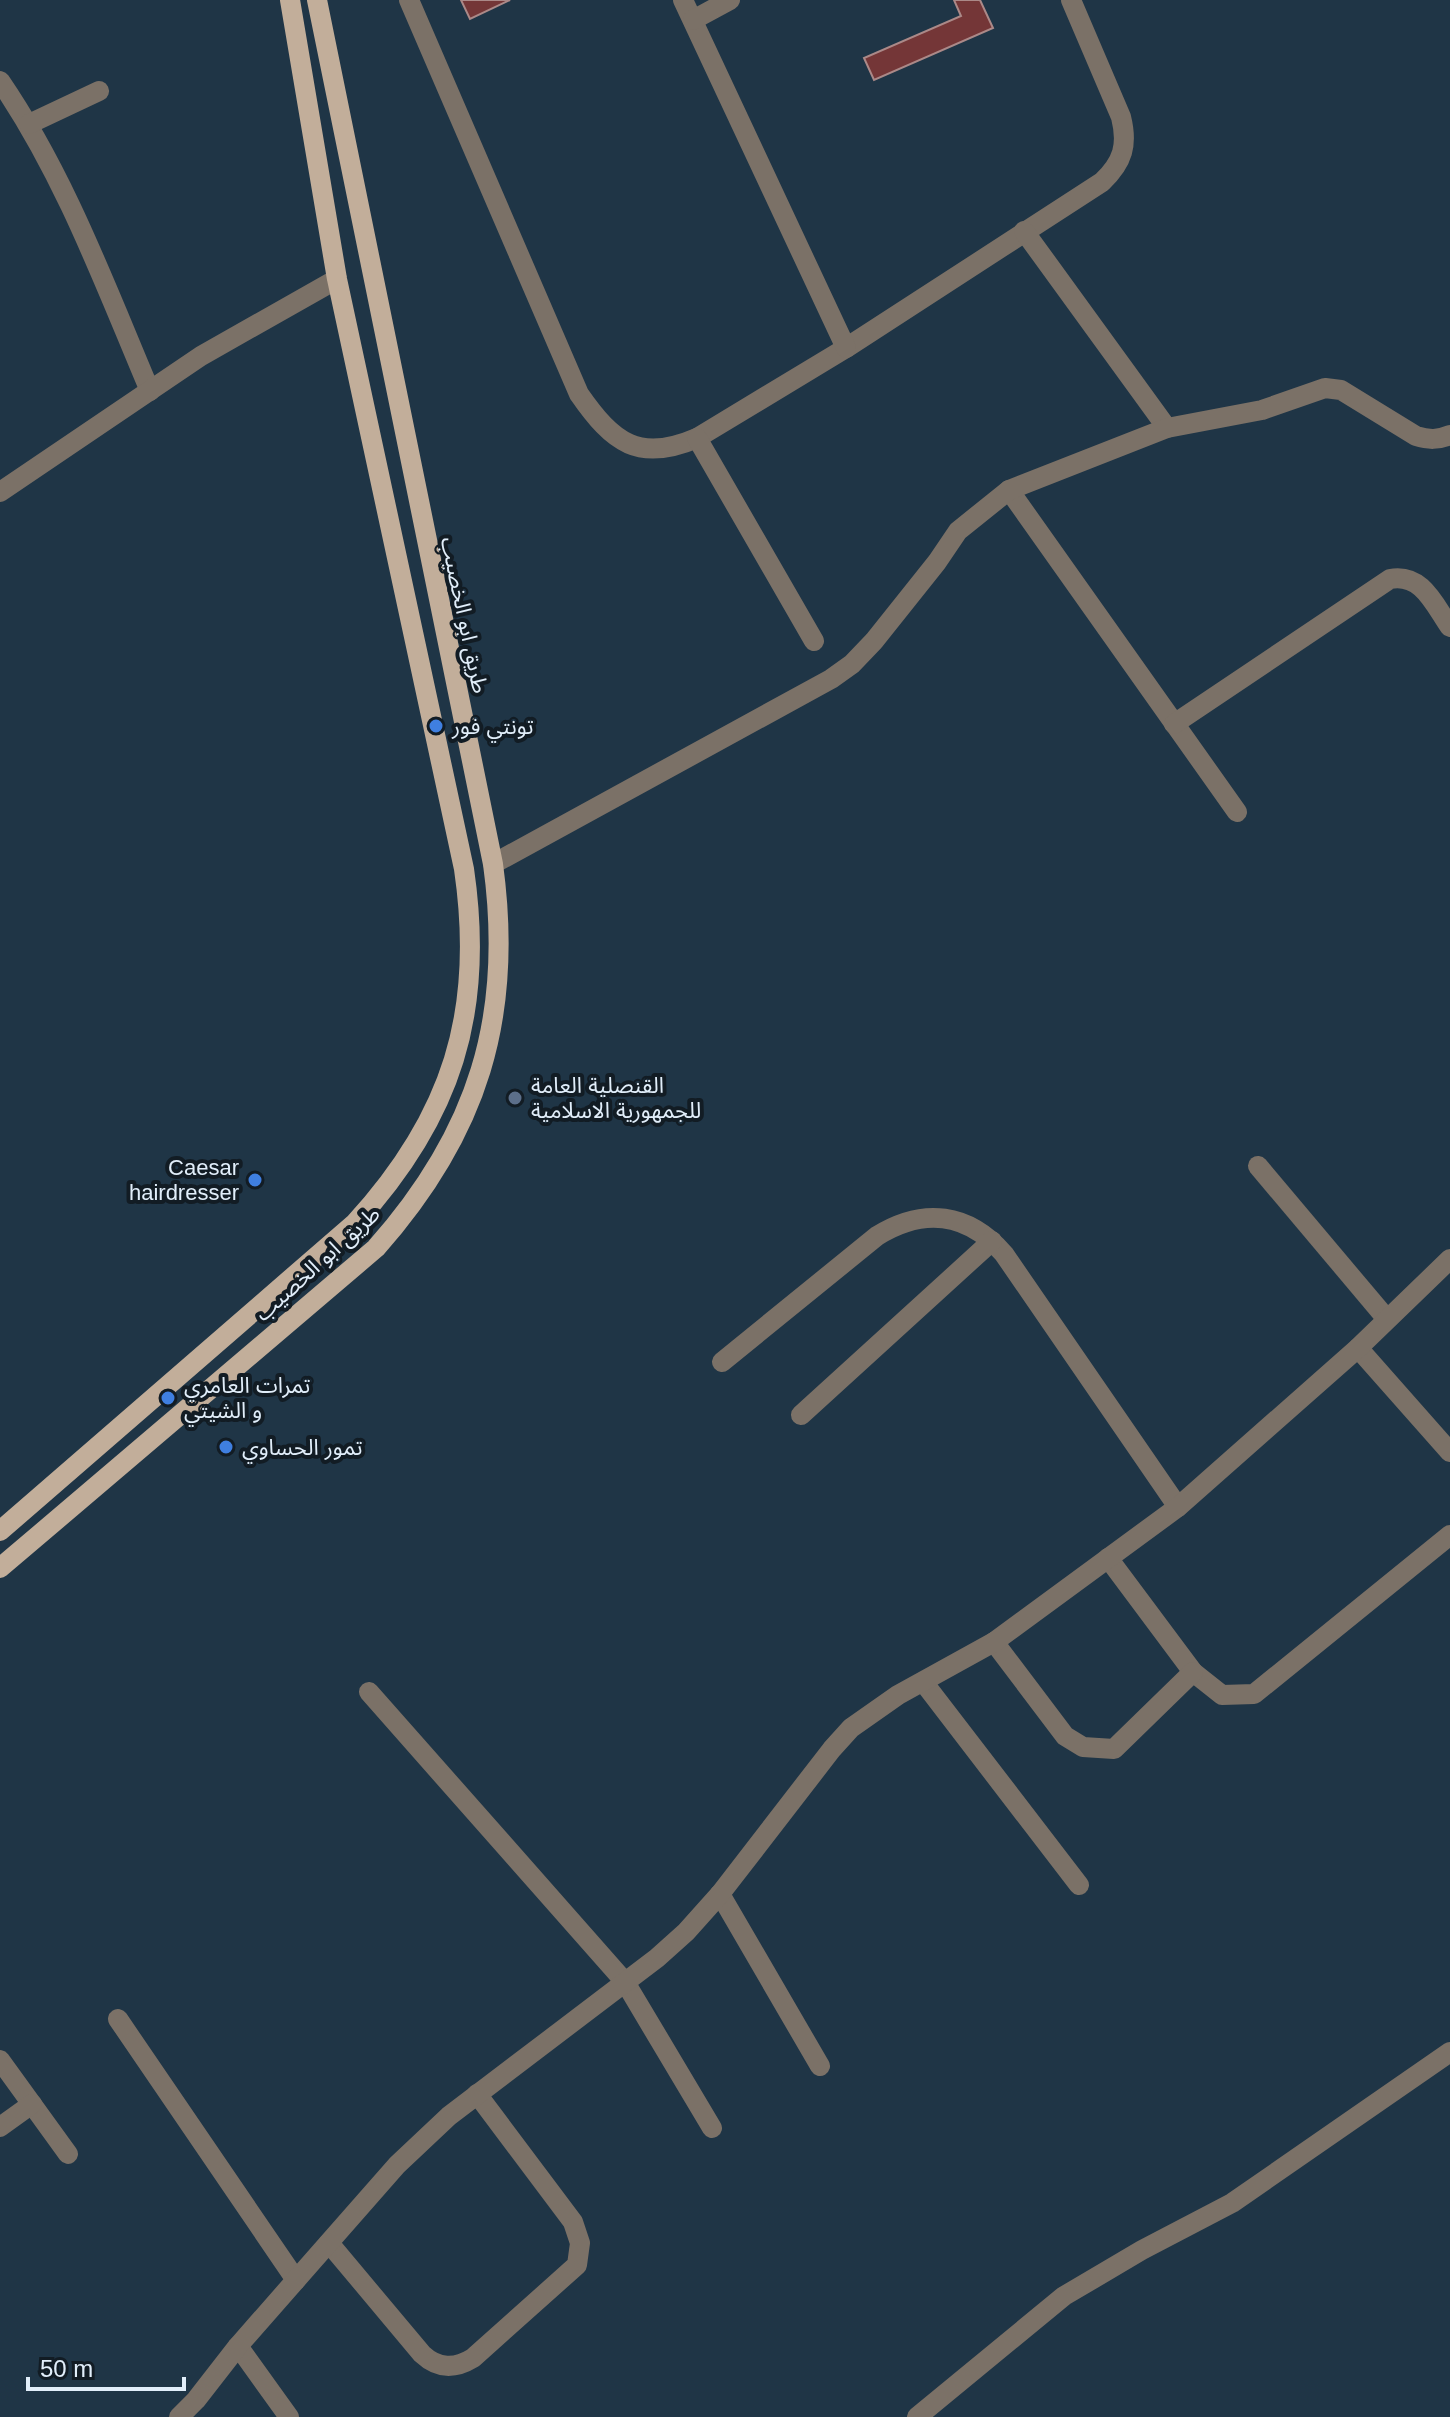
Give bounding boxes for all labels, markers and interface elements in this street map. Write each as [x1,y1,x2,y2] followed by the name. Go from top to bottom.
[435,535,493,696] street label: طريق ابو الخصيب
[451,714,534,743] place label: تونتي فور
[427,717,445,735] marker: تونتي فور
[531,1073,701,1124] place label: القنصلية العامة للجمهورية الاسلامية
[506,1089,524,1107] marker: القنصلية العامة للجمهورية الاسلامية
[129,1155,239,1205] place label: Caesar hairdresser
[246,1171,264,1189] marker: Caesar hairdresser
[250,1201,386,1327] street label: طريق ابو الخصيب
[184,1373,310,1427] place label: تمرات العامري و الشيتي
[159,1389,177,1407] marker: تمرات العامري و الشيتي
[242,1435,363,1464] place label: تمور الحساوي
[217,1438,235,1456] marker: تمور الحساوي
[28,2341,184,2391] scale bar
[40,2355,93,2382] text: 50 m

